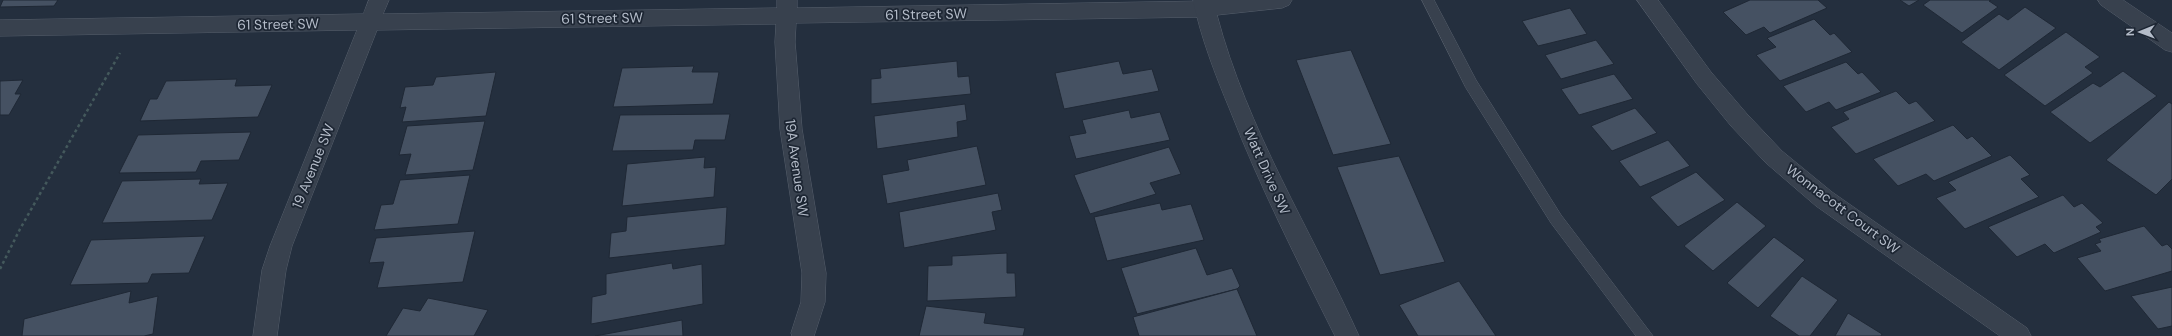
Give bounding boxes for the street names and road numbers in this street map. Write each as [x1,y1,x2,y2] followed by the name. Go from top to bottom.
[885,4,967,24] street label: 61 Street SW
[561,8,643,28] street label: 61 Street SW
[237,14,319,34] street label: 61 Street SW
[781,118,813,218] street label: 19A Avenue SW
[288,121,338,211] street label: 19 Avenue SW
[1240,125,1294,218] street label: Watt Drive SW
[1783,160,1904,258] street label: Wonnacott Court SW

